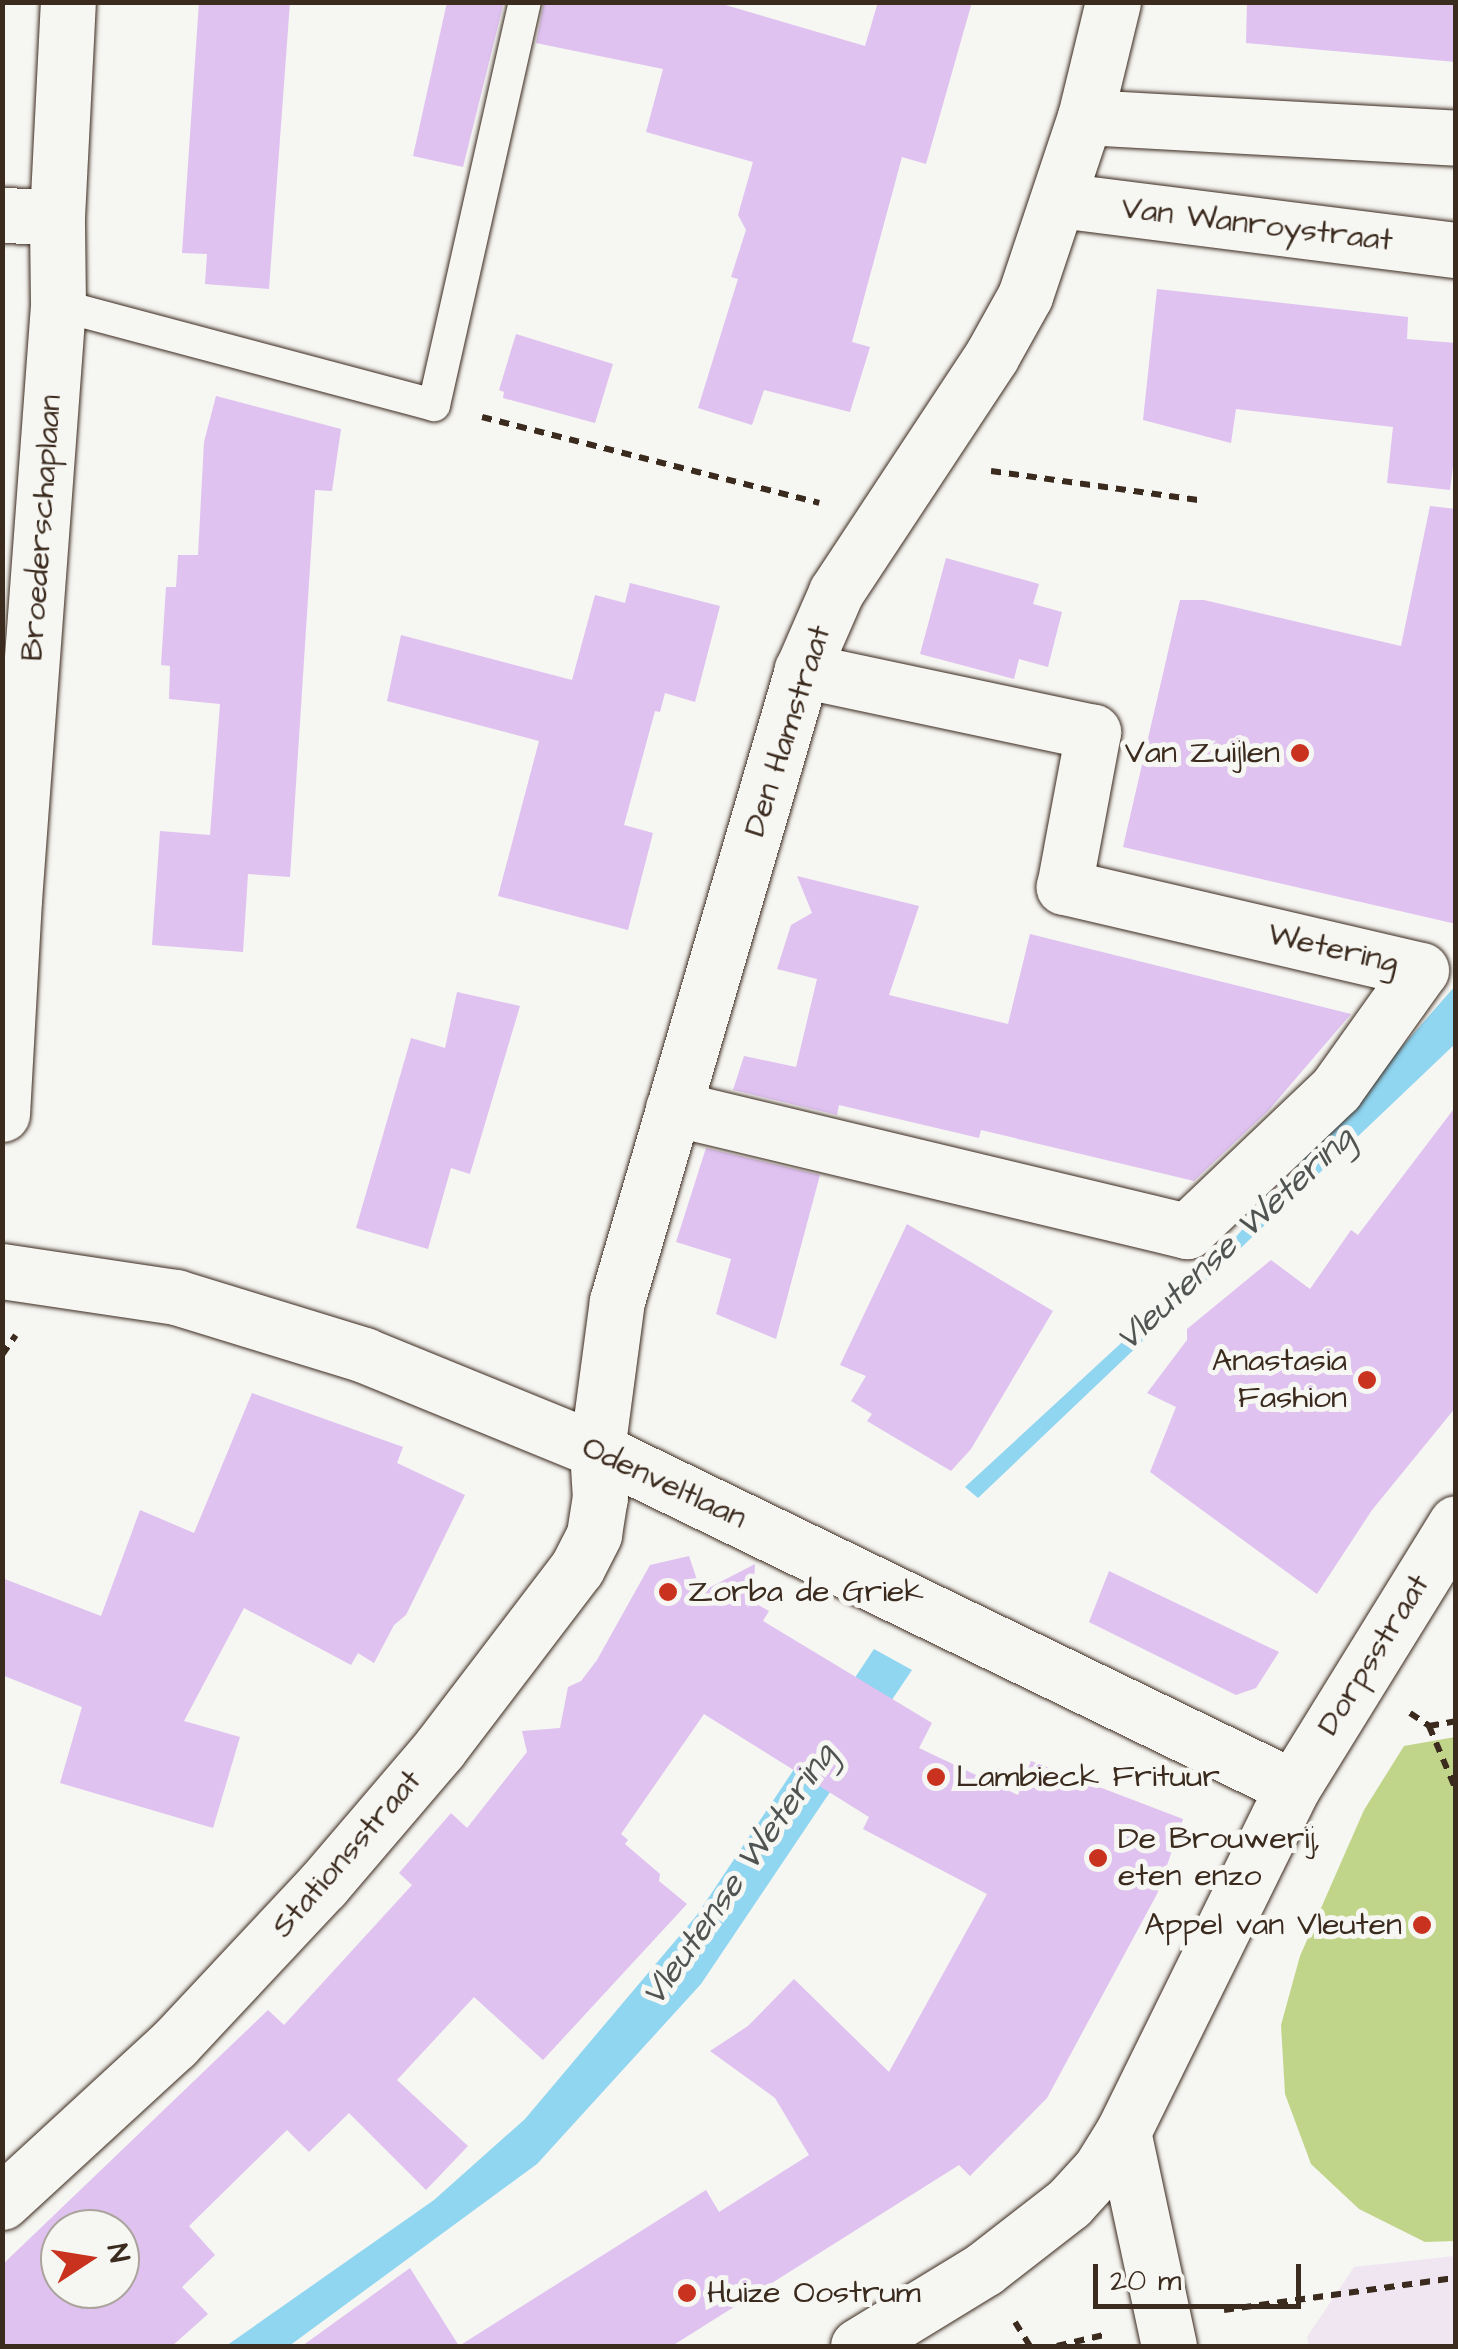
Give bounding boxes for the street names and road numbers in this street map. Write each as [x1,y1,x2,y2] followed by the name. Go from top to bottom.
[1119,189,1395,261] street label: Van Wanroystraat
[14,394,70,662] street label: Broederschaplaan
[736,621,840,841] street label: Den Hamstraat
[1264,915,1402,983] street label: Wetering
[576,1428,752,1538] street label: Odenveltlaan
[1309,1567,1439,1743] street label: Dorpsstraat
[264,1762,430,1946] street label: Stationsstraat

